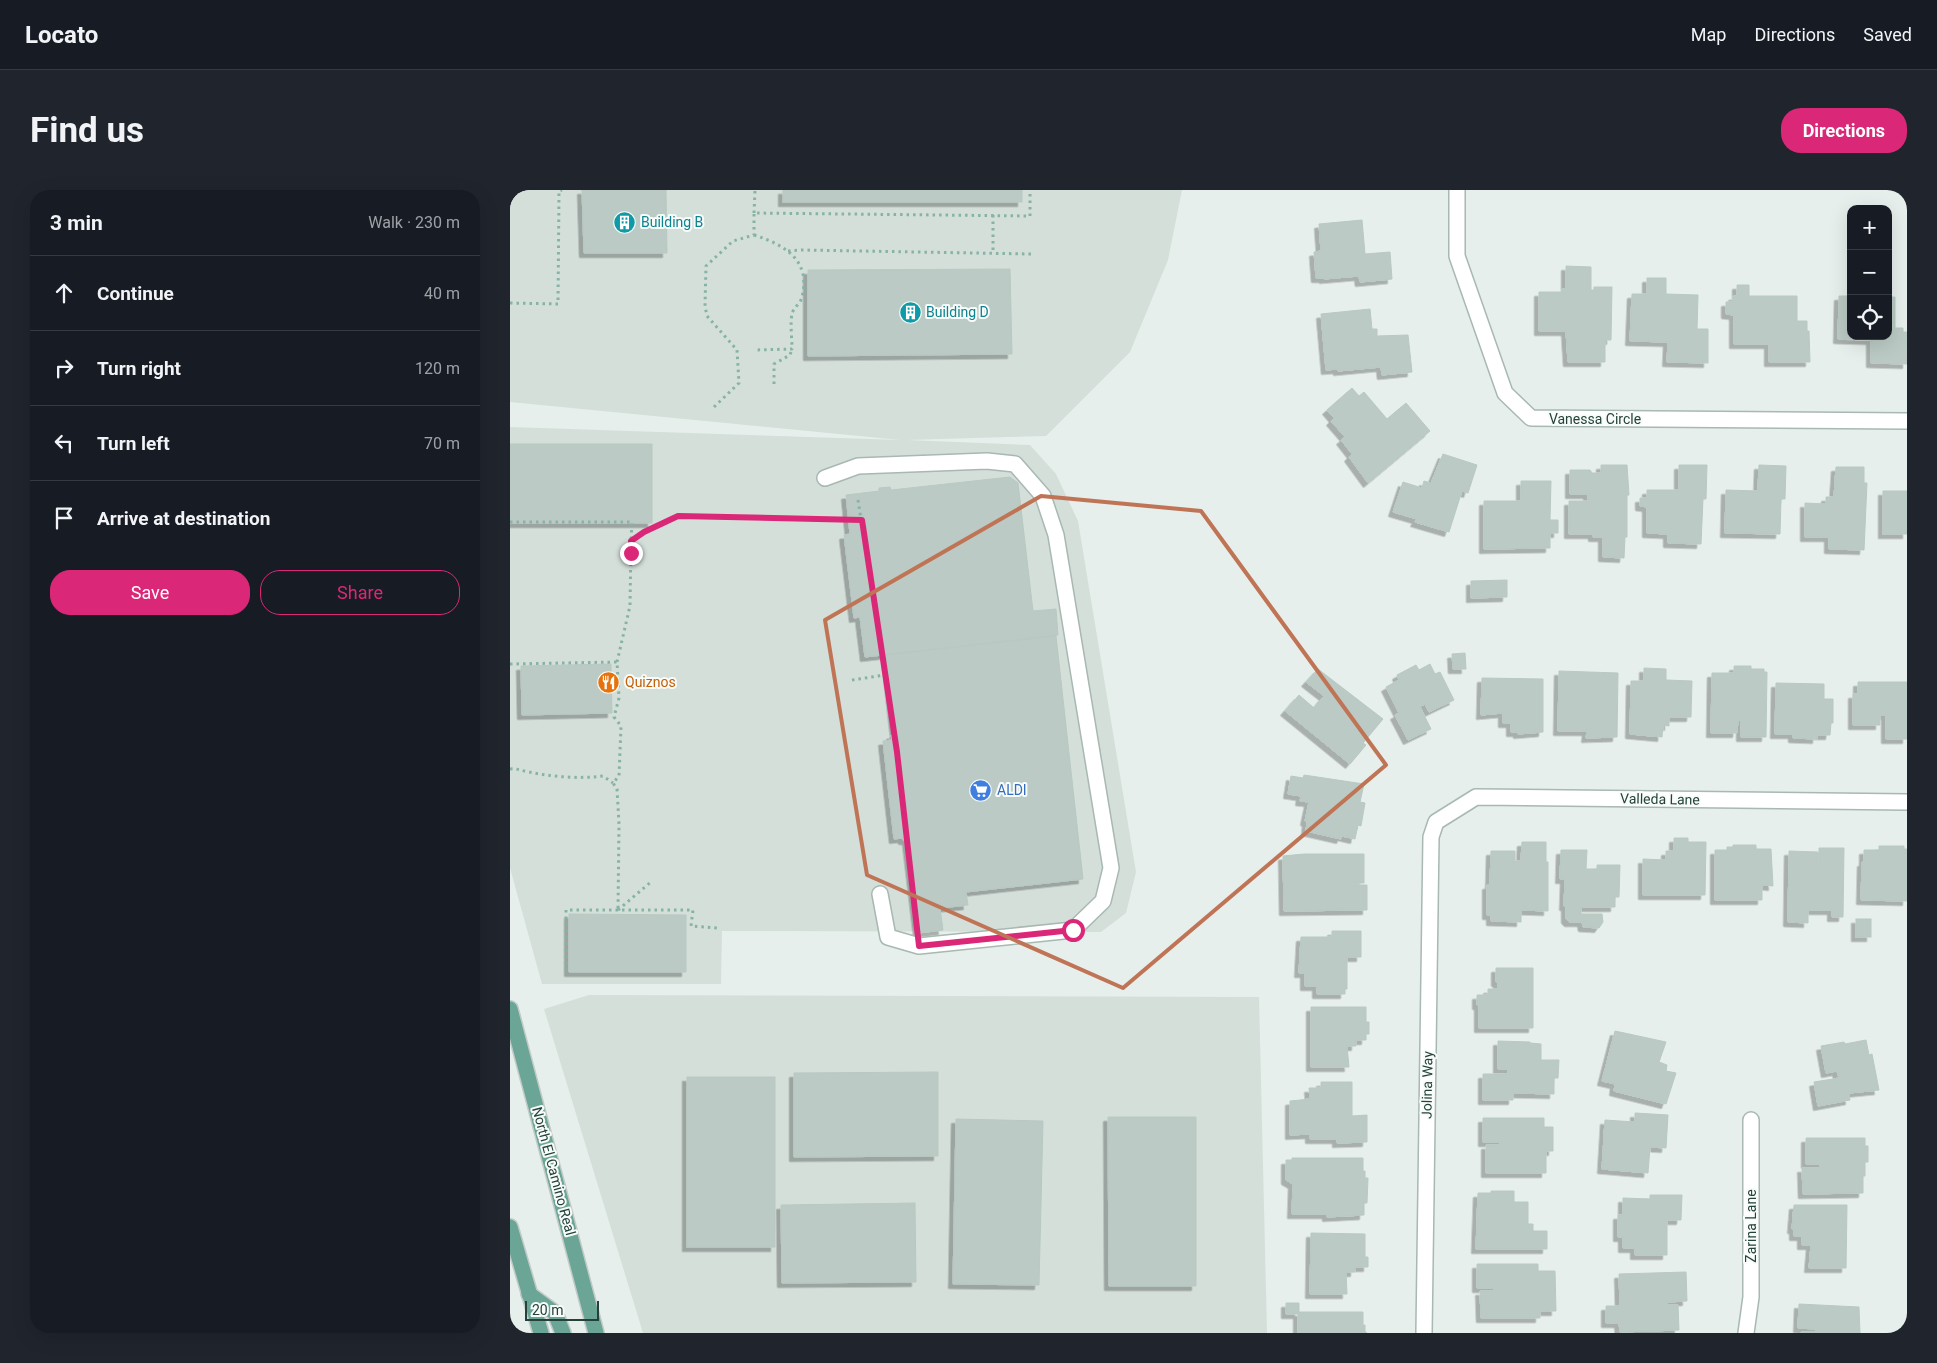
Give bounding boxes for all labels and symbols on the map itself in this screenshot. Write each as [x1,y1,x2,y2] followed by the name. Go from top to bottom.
[613,210,637,234] building icon: Building B
[641,214,703,230] place label: Building B
[898,300,922,324] building icon: Building D
[926,304,989,320] place label: Building D
[1549,411,1641,427] street label: Vanessa Circle
[620,542,643,565] route end
[597,670,621,694] restaurant icon: Quiznos
[625,674,676,690] place label: Quiznos
[969,778,993,802] supermarket icon: ALDI
[997,782,1027,798] place label: ALDI
[1620,790,1700,808] street label: Valleda Lane
[1062,919,1085,942] route start
[1418,1051,1436,1119] street label: Jolina Way
[529,1105,579,1237] street label: North El Camino Real
[1743,1189,1759,1263] street label: Zarina Lane
[525,1298,599,1321] scale bar

